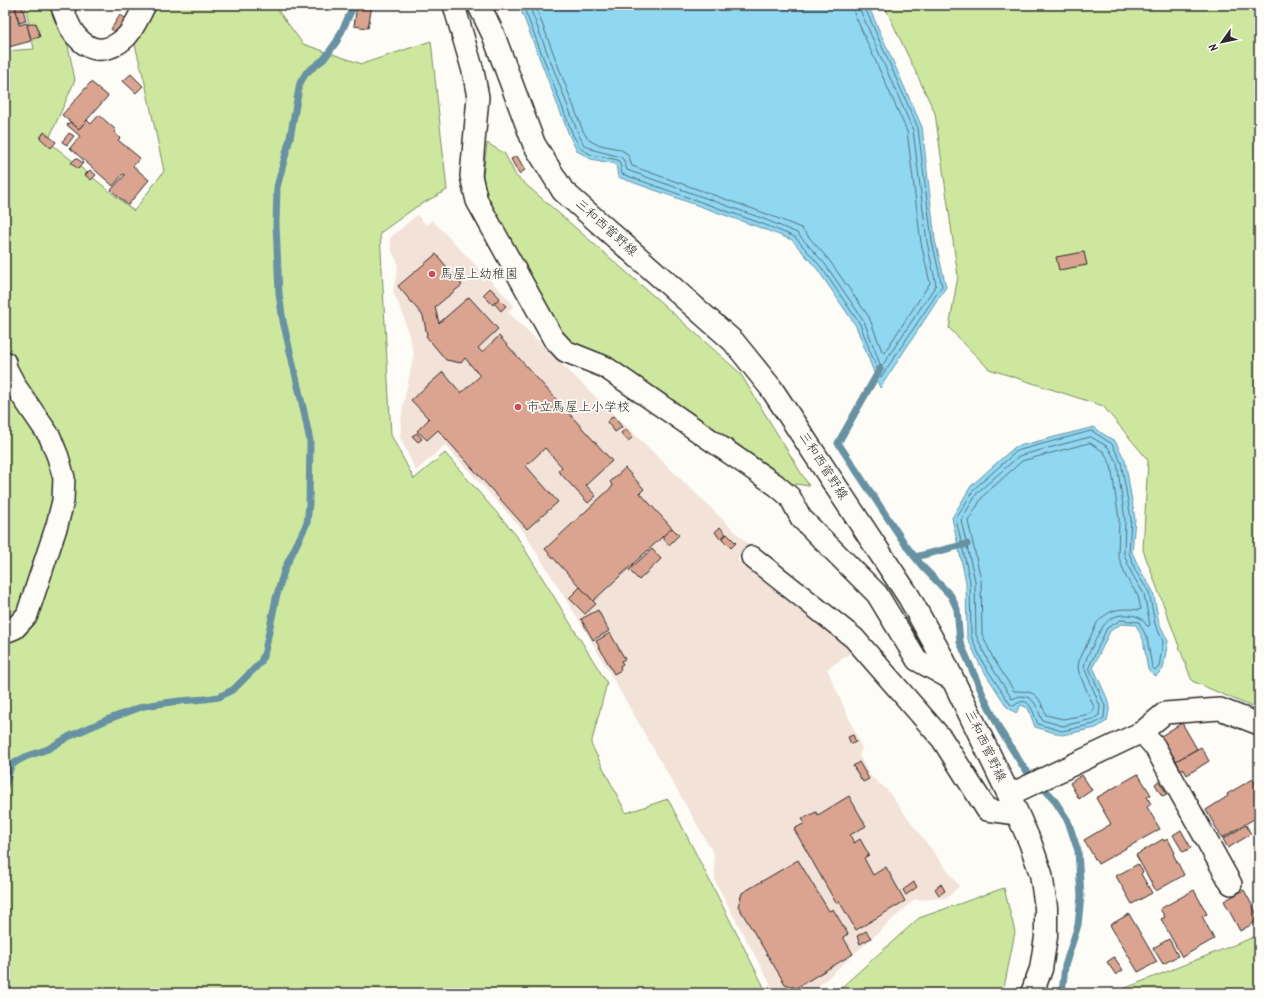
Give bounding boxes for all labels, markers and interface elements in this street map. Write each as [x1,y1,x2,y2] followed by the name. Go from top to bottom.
[1202,22,1242,62] north arrow
[1205,39,1224,55] text: N
[570,194,643,263] street label: 三和西菅野線
[440,264,518,285] place label: 馬屋上幼稚園
[427,269,437,279] marker: 馬屋上幼稚園
[526,397,630,418] place label: 市立馬屋上小学校
[513,402,523,412] marker: 市立馬屋上小学校
[793,428,854,505] street label: 三和西菅野線
[958,706,1012,787] street label: 三和西菅野線

